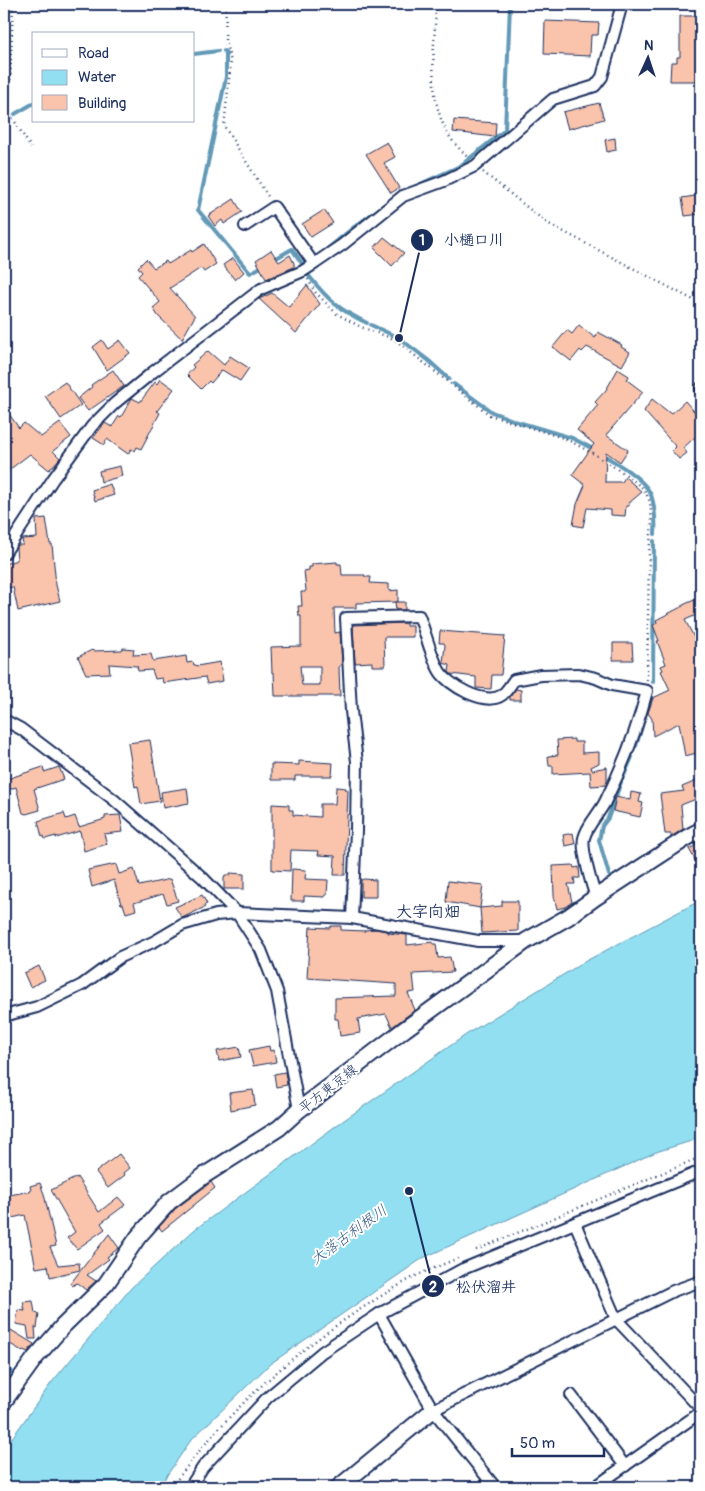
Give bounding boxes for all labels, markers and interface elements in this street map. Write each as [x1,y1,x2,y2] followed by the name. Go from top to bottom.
[32,32,195,122] legend
[622,32,672,82] north arrow
[643,37,654,54] text: N
[78,44,109,63] text: Road
[78,68,117,87] text: Water
[78,94,126,113] text: Building
[409,225,514,255] callout: 小樋口川
[419,231,425,250] text: 1
[444,231,504,250] text: 小樋口川
[396,902,460,922] district label: 大字向畑
[295,1061,361,1117] street label: 平方東京線
[307,1201,391,1269] water label: 大落古利根川
[421,1271,526,1301] callout: 松伏溜井
[429,1278,437,1297] text: 2
[456,1278,516,1297] text: 松伏溜井
[512,1426,605,1458] scale bar
[520,1434,555,1453] text: 50 m

